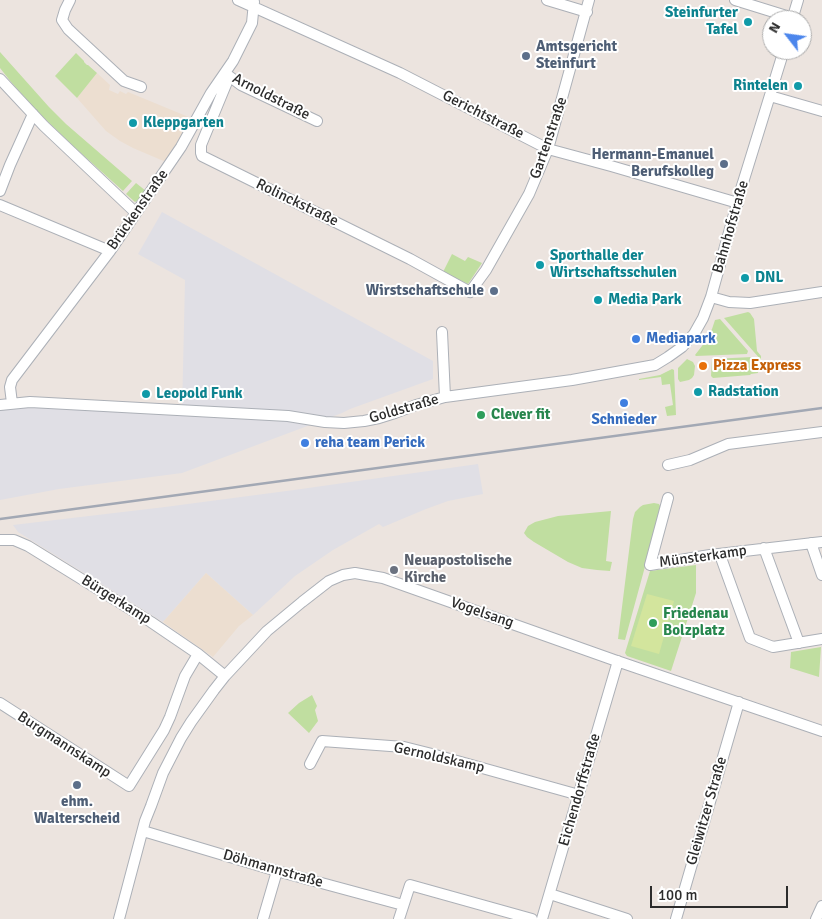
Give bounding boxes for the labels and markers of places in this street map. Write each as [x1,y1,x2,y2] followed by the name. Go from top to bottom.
[665,4,738,39] place label: Steinfurter Tafel
[742,16,754,28] marker: Steinfurter Tafel
[536,38,617,73] place label: Amtsgericht Steinfurt
[520,50,532,62] marker: Amtsgericht Steinfurt
[733,77,788,95] place label: Rintelen
[792,80,804,92] marker: Rintelen
[143,114,224,132] place label: Kleppgarten
[127,117,139,129] marker: Kleppgarten
[591,146,714,181] place label: Hermann-Emanuel Berufskolleg
[718,158,730,170] marker: Hermann-Emanuel Berufskolleg
[550,247,677,282] place label: Sporthalle der Wirtschaftsschulen
[534,259,546,271] marker: Sporthalle der Wirtschaftsschulen
[755,269,783,287] place label: DNL
[739,272,751,284] marker: DNL
[366,282,484,300] place label: Wirstschaftschule
[488,285,500,297] marker: Wirstschaftschule
[608,291,682,309] place label: Media Park
[592,294,604,306] marker: Media Park
[646,330,716,348] place label: Mediapark
[630,333,642,345] marker: Mediapark
[713,357,801,375] place label: Pizza Express
[697,360,709,372] marker: Pizza Express
[708,383,779,401] place label: Radstation
[156,385,243,403] place label: Leopold Funk
[692,386,704,398] marker: Radstation
[140,388,152,400] marker: Leopold Funk
[618,397,630,409] marker: Schnieder
[491,406,550,424] place label: Clever fit
[475,409,487,421] marker: Clever fit
[591,411,657,429] place label: Schnieder
[315,434,425,452] place label: reha team Perick
[299,437,311,449] marker: reha team Perick
[404,552,512,587] place label: Neuapostolische Kirche
[388,564,400,576] marker: Neuapostolische Kirche
[663,605,728,640] place label: Friedenau Bolzplatz
[647,617,659,629] marker: Friedenau Bolzplatz
[71,779,83,791] marker: ehm. Walterscheid
[34,793,120,828] place label: ehm. Walterscheid

